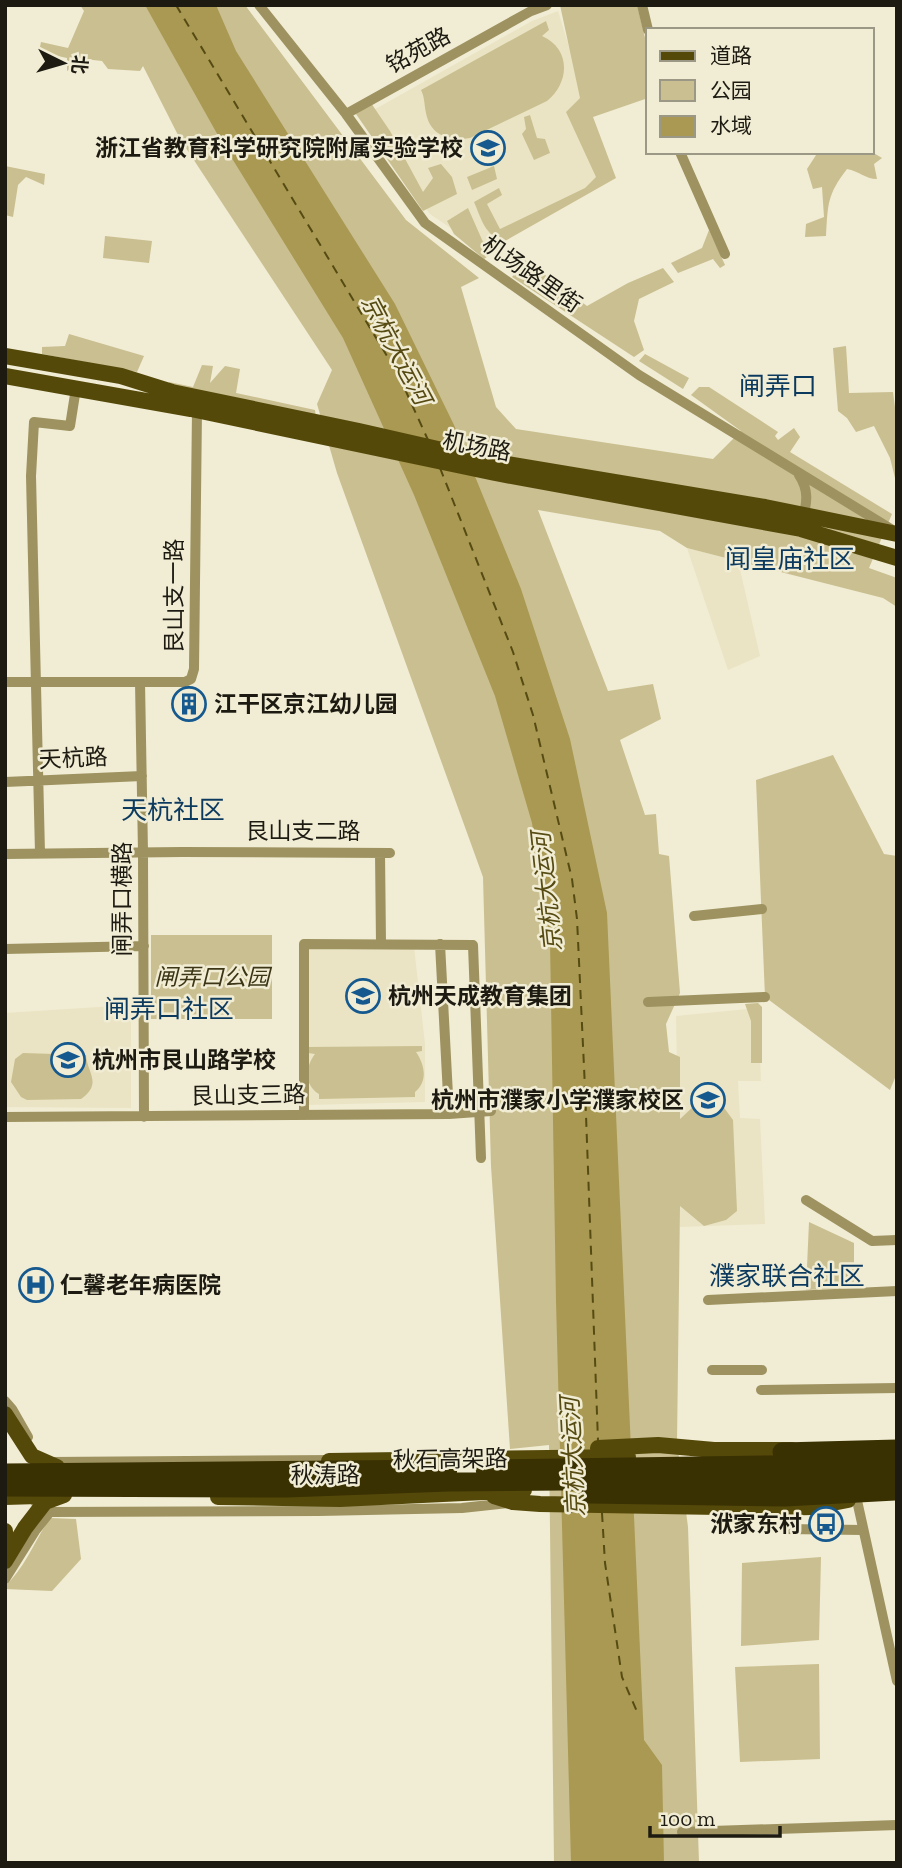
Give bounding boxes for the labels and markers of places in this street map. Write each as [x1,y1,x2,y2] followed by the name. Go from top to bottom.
[469,129,507,167] school or university icon: 浙江省教育科学研究院附属实验学校
[95,134,463,162] place label: 浙江省教育科学研究院附属实验学校
[170,685,208,723] building icon: 江干区京江幼儿园
[214,690,398,718] place label: 江干区京江幼儿园
[344,977,382,1015] school or university icon: 杭州天成教育集团
[388,982,572,1010] place label: 杭州天成教育集团
[49,1041,87,1079] school or university icon: 杭州市艮山路学校
[92,1046,276,1074] place label: 杭州市艮山路学校
[689,1081,727,1119] school or university icon: 杭州市濮家小学濮家校区
[431,1086,684,1114] place label: 杭州市濮家小学濮家校区
[17,1266,55,1304] hospital icon: 仁馨老年病医院
[60,1271,221,1299] place label: 仁馨老年病医院
[807,1505,845,1543] bus stop icon: 洑家东村
[710,1510,802,1538] place label: 洑家东村

